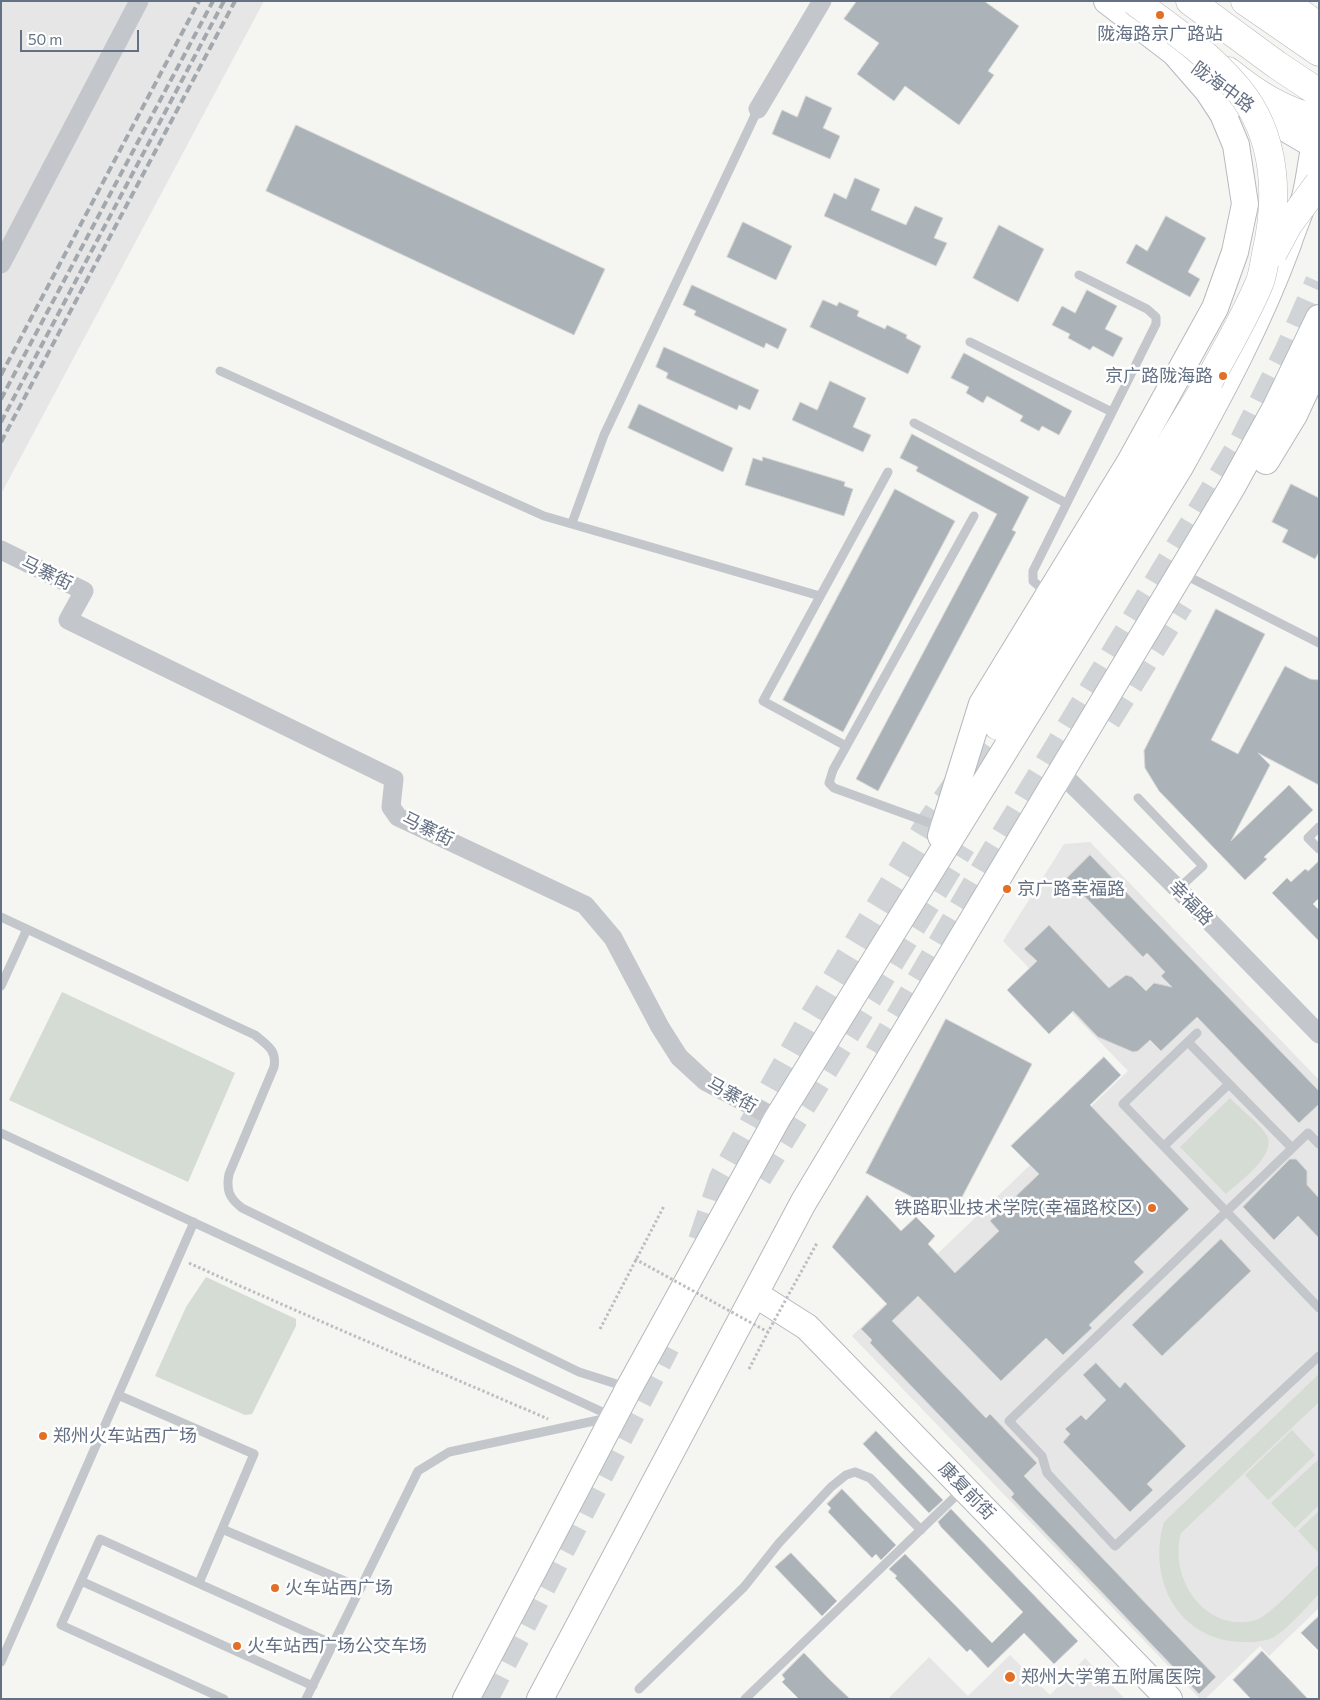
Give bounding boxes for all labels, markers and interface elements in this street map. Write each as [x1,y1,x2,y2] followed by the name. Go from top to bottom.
[1154,9,1166,21] marker: 陇海路京广路站
[22,20,141,52] scale bar
[1097,23,1223,45] place label: 陇海路京广路站
[28,30,62,48] text: 50 m
[1188,57,1258,117] street label: 陇海中路
[1105,365,1213,387] place label: 京广路陇海路
[1217,370,1229,382] marker: 京广路陇海路
[18,551,76,595] street label: 马寨街
[399,807,457,851] street label: 马寨街
[1164,876,1218,930] street label: 幸福路
[1017,878,1125,900] place label: 京广路幸福路
[1001,883,1013,895] marker: 京广路幸福路
[703,1072,761,1118] street label: 马寨街
[894,1197,1142,1219] place label: 铁路职业技术学院(幸福路校区)
[1146,1202,1158,1214] marker: 铁路职业技术学院(幸福路校区)
[53,1425,197,1447] place label: 郑州火车站西广场
[37,1430,49,1442] marker: 郑州火车站西广场
[934,1458,1000,1524] street label: 康复前街
[285,1577,393,1599] place label: 火车站西广场
[269,1582,281,1594] marker: 火车站西广场
[247,1635,427,1657] place label: 火车站西广场公交车场
[231,1640,243,1652] marker: 火车站西广场公交车场
[1021,1666,1201,1688] place label: 郑州大学第五附属医院
[1003,1670,1017,1684] marker: 郑州大学第五附属医院

